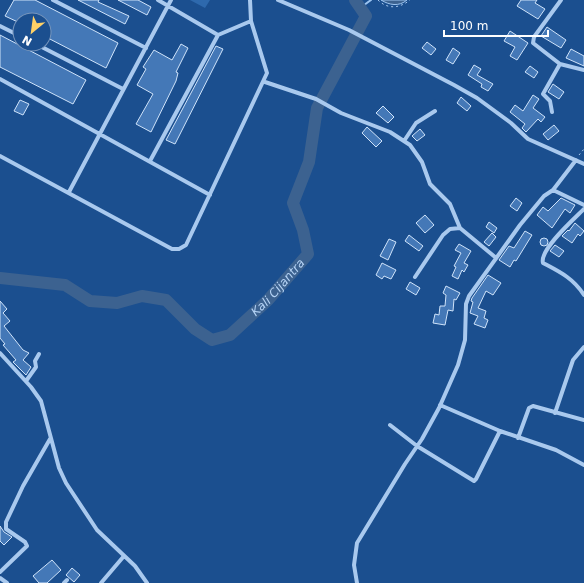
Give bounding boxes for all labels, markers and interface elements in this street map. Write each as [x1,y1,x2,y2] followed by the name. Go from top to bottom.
[12,12,52,52] north arrow
[444,12,548,38] scale bar
[450,19,488,33] text: 100 m
[20,32,35,48] text: N
[248,256,308,319] water label: Kali Cijantra

